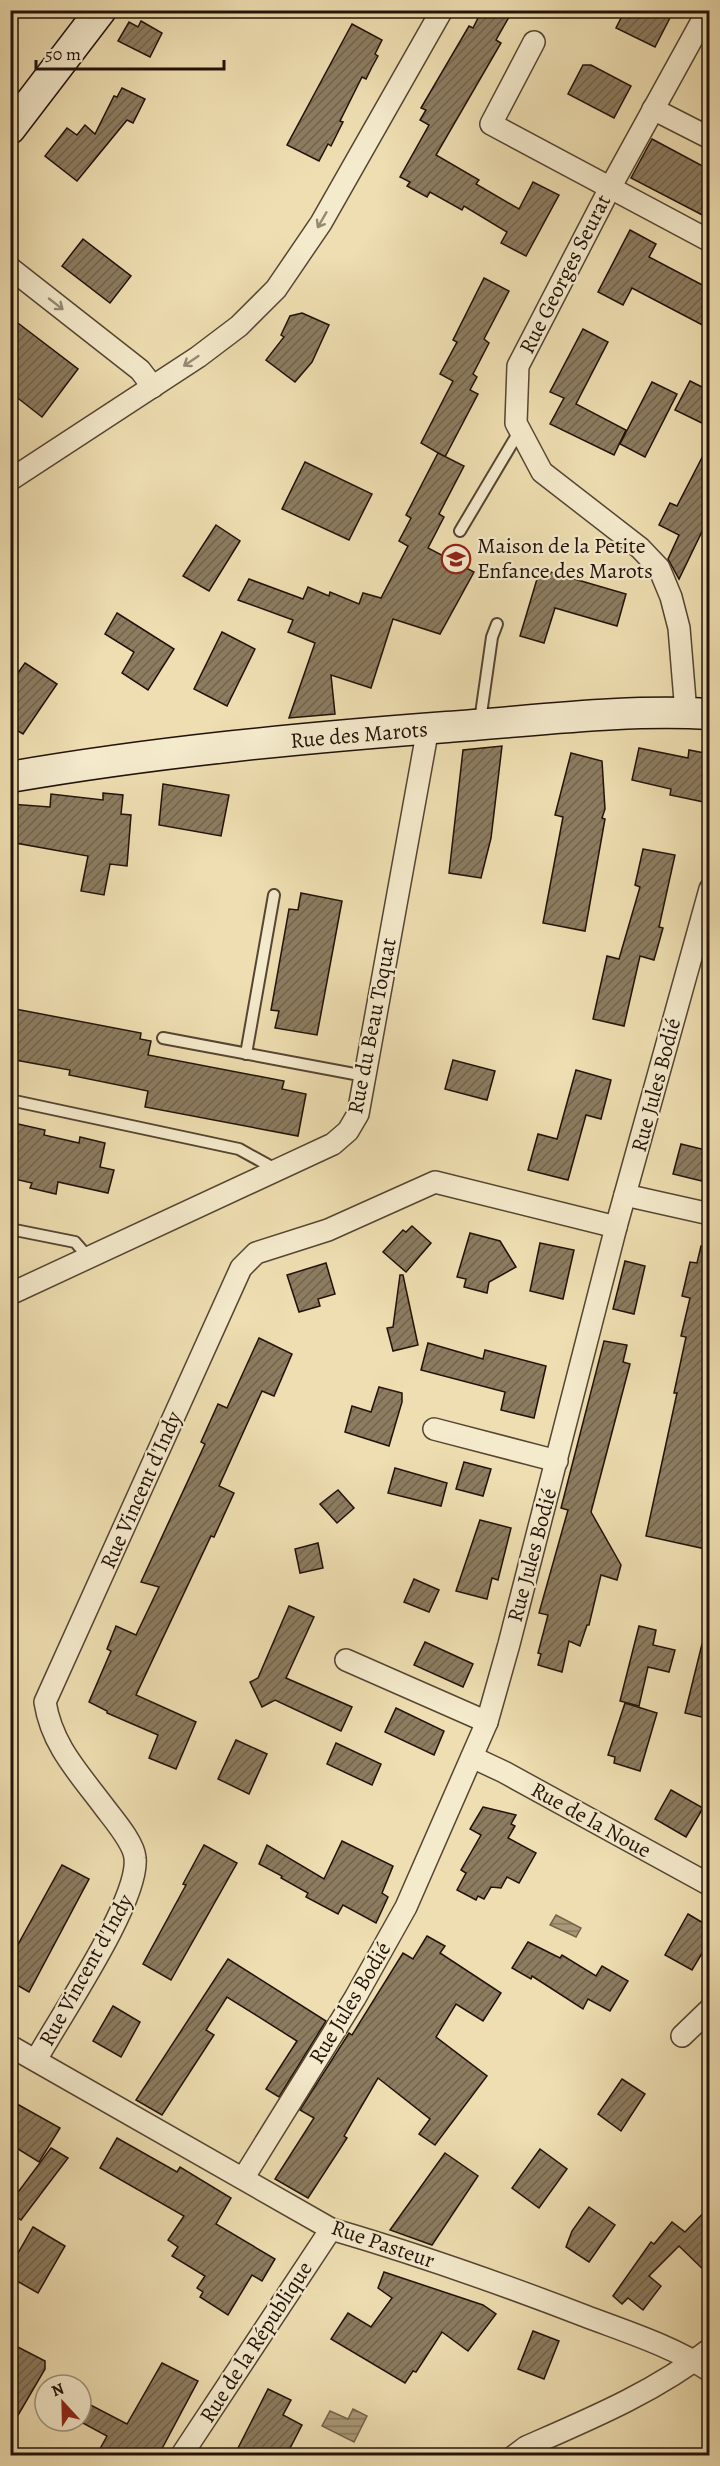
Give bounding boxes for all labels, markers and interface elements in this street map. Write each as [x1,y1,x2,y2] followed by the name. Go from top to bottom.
[36,33,224,71] scale bar
[45,42,81,66] text: 50 m
[512,189,618,359] street label: Rue Georges Seurat
[316,211,328,228] one-way arrow
[48,298,64,311] one-way arrow
[183,355,200,367] one-way arrow
[477,531,653,586] place label: Maison de la Petite Enfance des Marots
[440,543,472,575] school or university icon: Maison de la Petite Enfance des Marots
[289,714,429,756] street label: Rue des Marots
[340,935,404,1117] street label: Rue du Beau Toquat
[624,1015,688,1155] street label: Rue Jules Bodié
[93,1406,189,1573] street label: Rue Vincent d'Indy
[500,1485,564,1625] street label: Rue Jules Bodié
[526,1775,656,1865] street label: Rue de la Noue
[32,1889,140,2051] street label: Rue Vincent d'Indy
[302,1936,398,2070] street label: Rue Jules Bodié
[327,2212,439,2276] street label: Rue Pasteur
[193,2255,319,2429] street label: Rue de la République
[33,2373,93,2433] north arrow
[48,2378,68,2402] text: N

